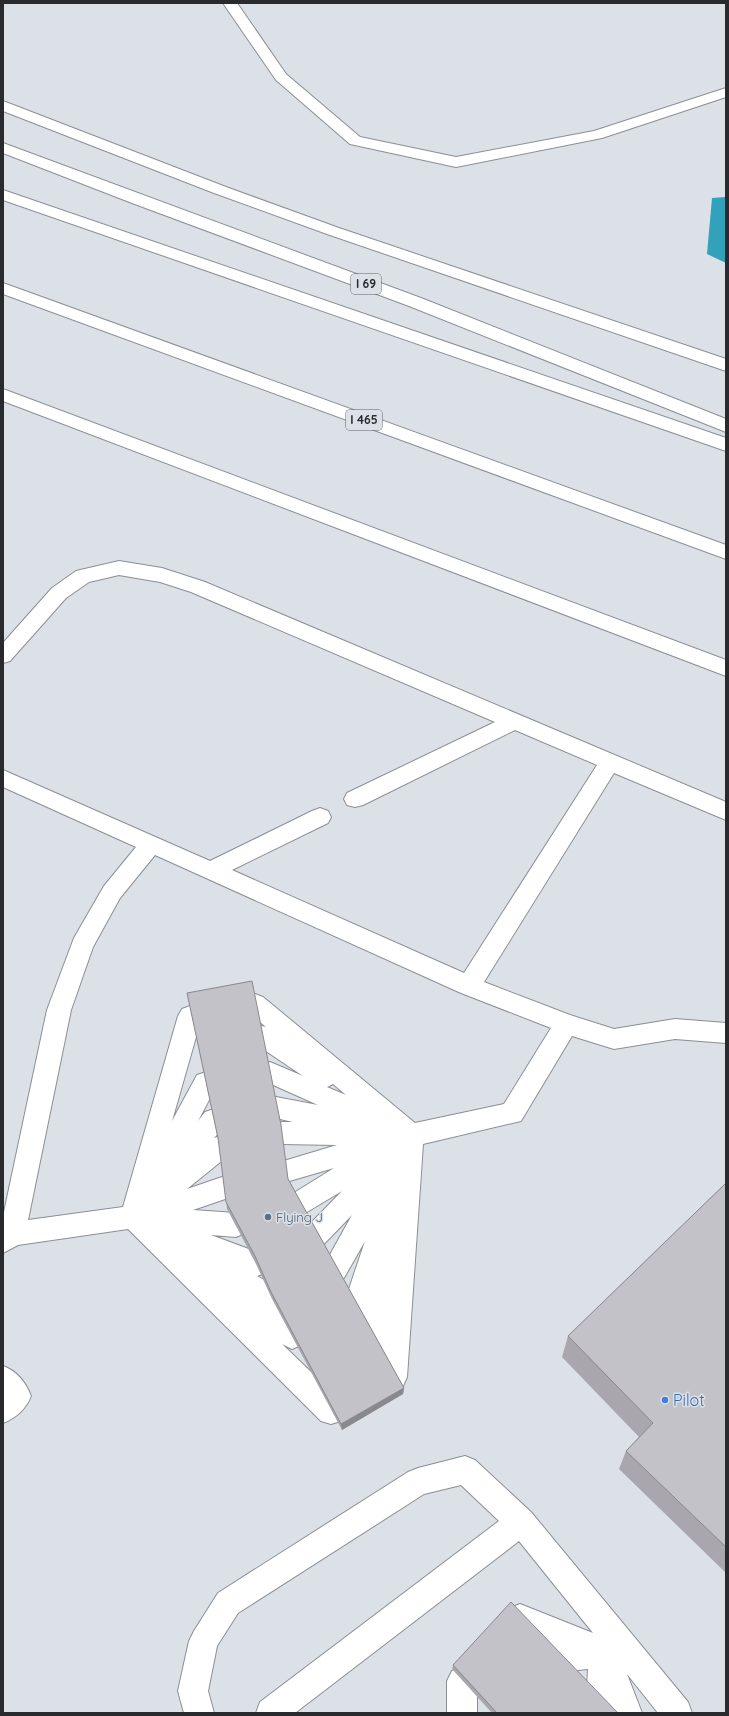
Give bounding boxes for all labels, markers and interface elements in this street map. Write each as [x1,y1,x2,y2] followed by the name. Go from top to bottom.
[351,274,381,294] road number: I 69
[346,410,382,430] road number: I 465
[276,1209,323,1225] place label: Flying J
[263,1212,273,1222] marker: Flying J
[673,1390,705,1410] place label: Pilot
[660,1395,670,1405] marker: Pilot

